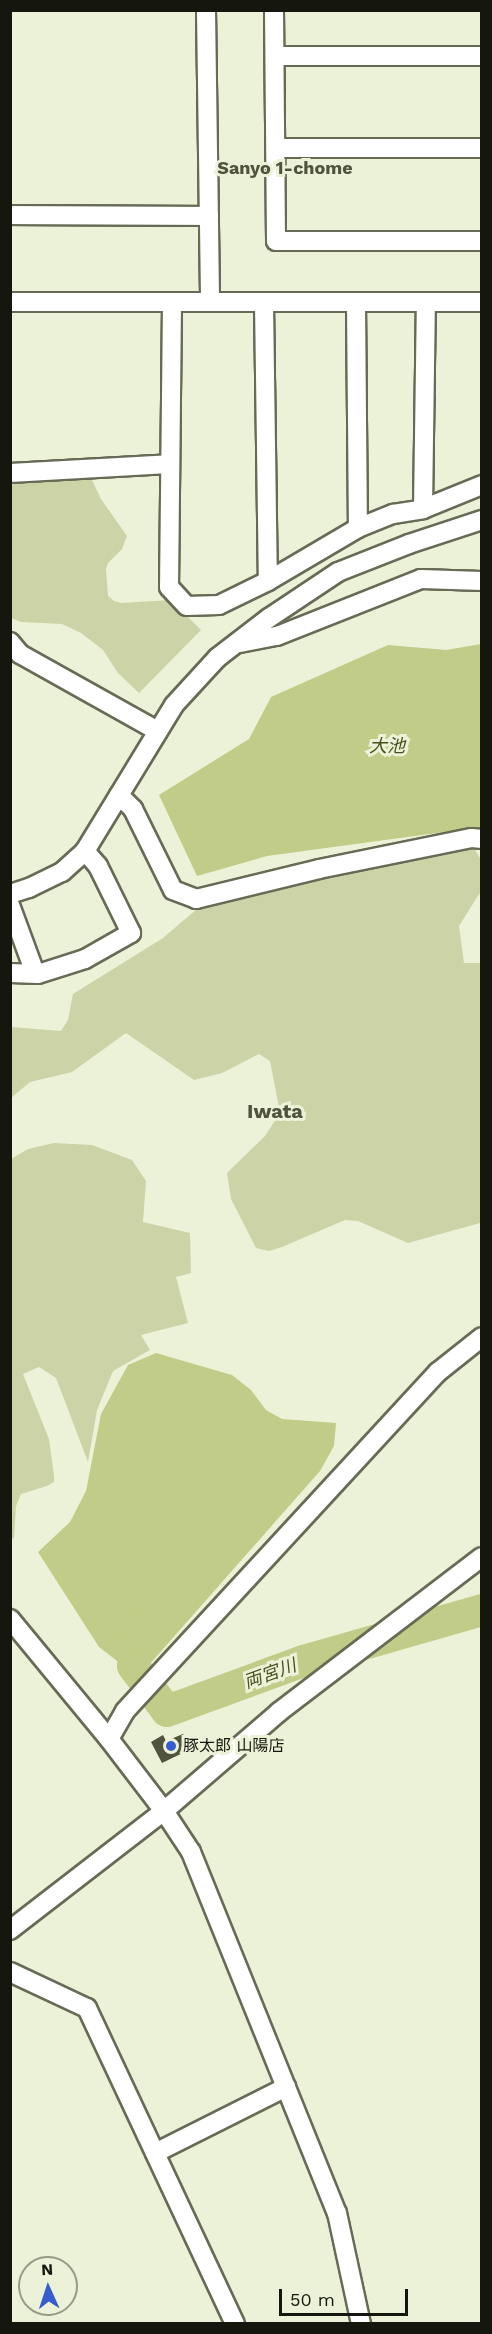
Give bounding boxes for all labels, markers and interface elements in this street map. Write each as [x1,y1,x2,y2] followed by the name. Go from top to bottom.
[217,157,353,179] district label: Sanyo 1-chome
[369,735,405,757] water label: 大池
[247,1099,303,1123] district label: Iwata
[241,1655,299,1693] water label: 両宮川
[183,1736,284,1756] place label: 豚太郎 山陽店
[164,1739,178,1753] marker: 豚太郎 山陽店
[18,2256,78,2316] north arrow
[41,2260,54,2279] text: N
[282,2277,411,2315] scale bar
[290,2289,335,2310] text: 50 m

